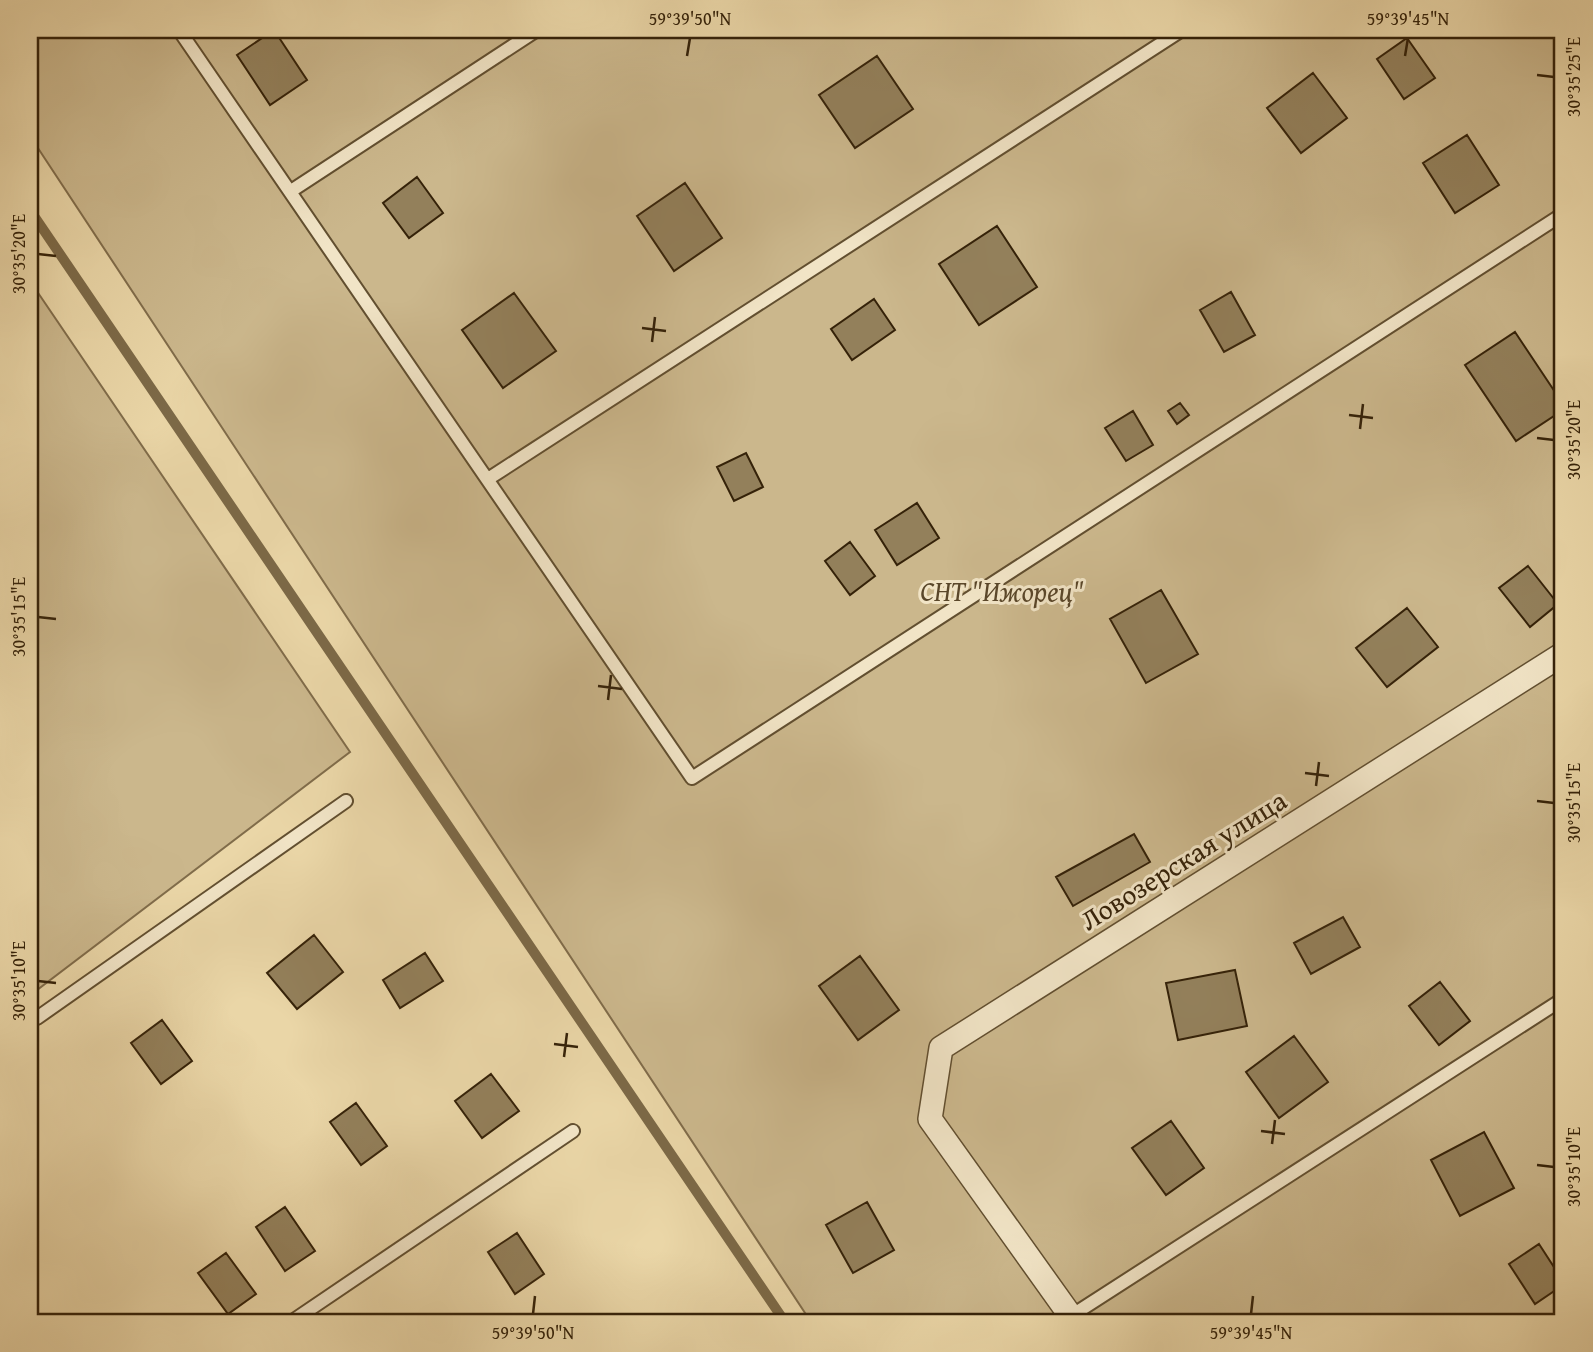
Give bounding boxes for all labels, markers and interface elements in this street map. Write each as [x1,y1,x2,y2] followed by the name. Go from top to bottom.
[649,5,732,32] text: 59°39'50"N
[1367,5,1450,32] text: 59°39'45"N
[1560,37,1587,117] text: 30°35'25"E
[5,214,32,294] text: 30°35'20"E
[1560,400,1587,480] text: 30°35'20"E
[920,570,1084,611] park label: СНТ "Ижорец"
[5,577,32,657] text: 30°35'15"E
[1560,763,1587,843] text: 30°35'15"E
[1071,779,1295,940] street label: Ловозерская улица
[5,941,32,1021] text: 30°35'10"E
[1560,1127,1587,1207] text: 30°35'10"E
[492,1319,575,1346] text: 59°39'50"N
[1210,1319,1293,1346] text: 59°39'45"N

